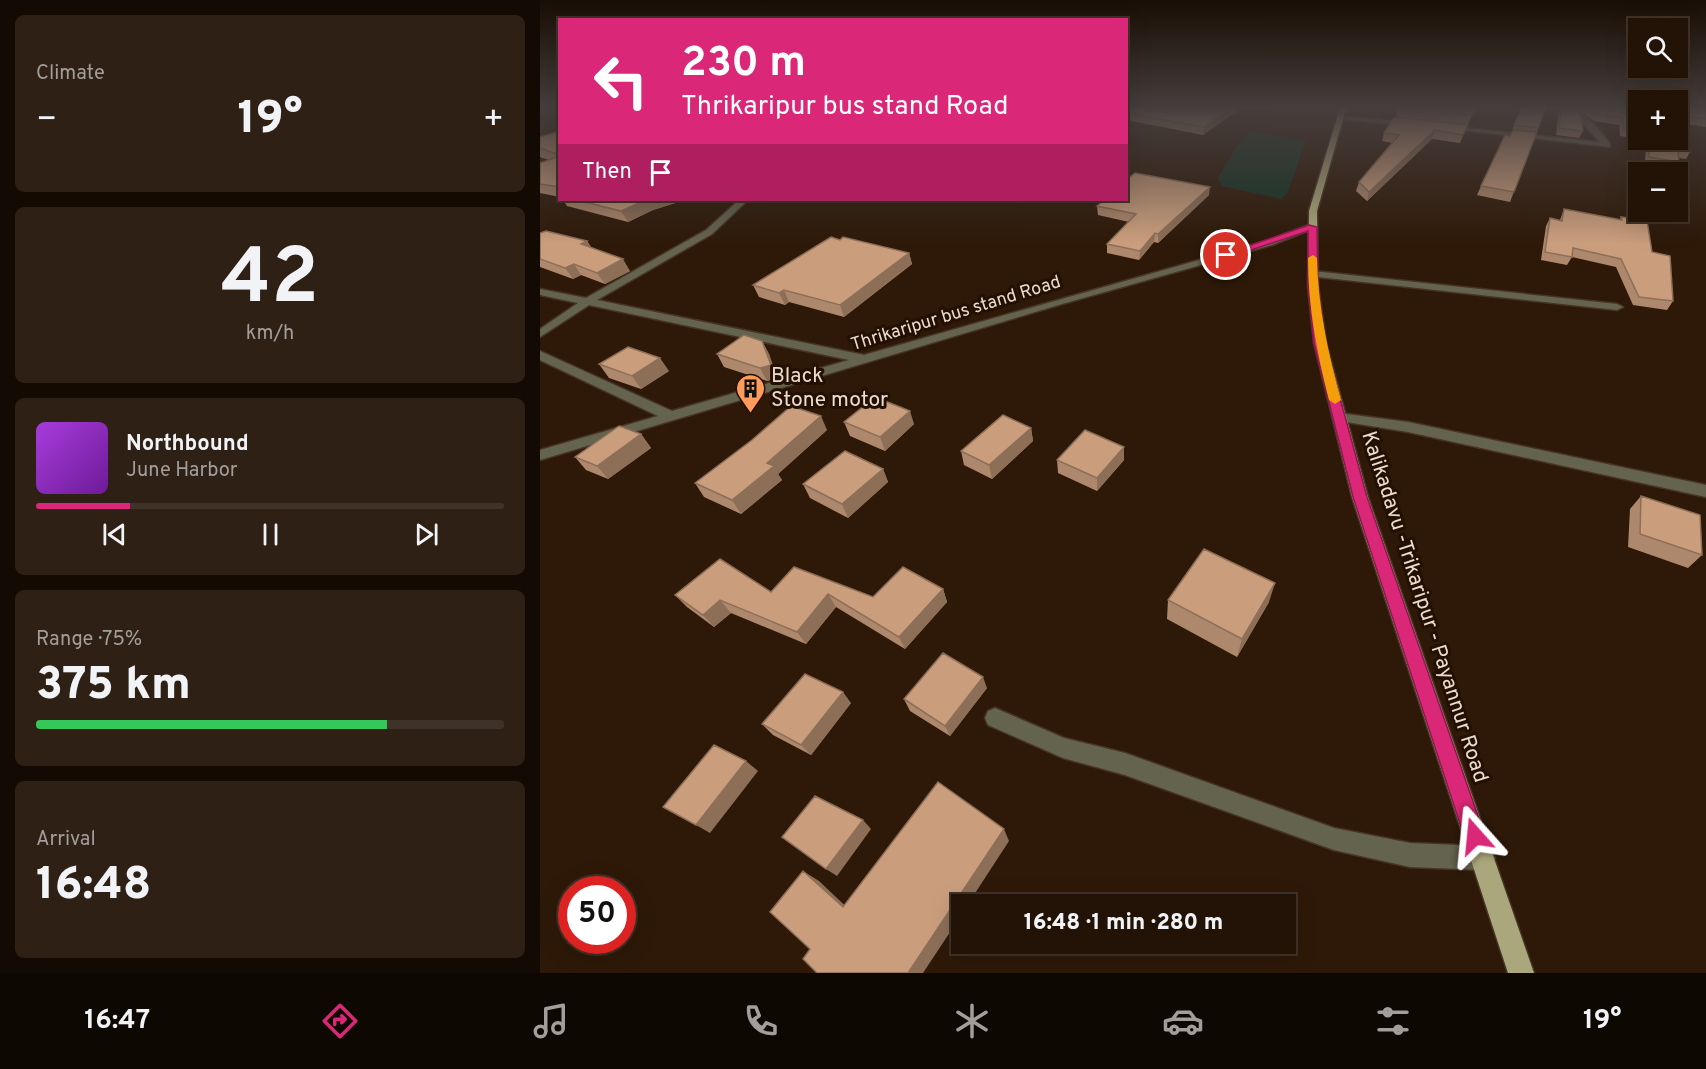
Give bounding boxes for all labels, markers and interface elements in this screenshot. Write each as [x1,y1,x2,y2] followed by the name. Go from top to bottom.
[1628,18,1688,222] map controls
[1628,18,1688,78] button: search
[681,38,806,91] text: 230 m
[582,42,660,120] icon: left
[36,61,105,87] text: Climate
[681,90,1008,124] text: Thrikaripur bus stand Road
[1628,90,1688,150] button: +
[237,92,303,149] text: 19°
[36,100,57,142] text: −
[483,100,504,142] text: +
[644,156,677,189] icon: arrive
[582,159,632,186] text: Then
[1628,162,1688,222] button: −
[1200,229,1251,280] pin
[221,232,319,331] text: 42
[1209,238,1242,271] icon: arrive
[848,271,1064,357] street label: Thrikaripur bus stand Road
[246,321,294,347] text: km/h
[771,363,888,414] place label: Black Stone motor
[734,372,766,414] building icon: Black Stone motor
[1354,428,1494,786] street label: Kalikadavu -Trikaripur - Payannur Road
[126,431,249,458] text: Northbound
[126,458,238,484] text: June Harbor
[98,518,131,551] icon: previous
[254,518,287,551] icon: pause
[410,518,443,551] icon: next
[36,627,142,653] text: Range · 75%
[36,658,191,715] text: 375 km
[1443,804,1507,868] position arrow
[36,827,96,853] text: Arrival
[36,858,151,915] text: 16:48
[558,876,636,954] speed limit sign: 50
[1024,910,1223,937] text: 16:48 · 1 min · 280 m
[319,1000,361,1042] icon: directions
[530,1000,572,1042] icon: music
[740,1000,782,1042] icon: phone
[951,1000,993,1042] icon: climate
[1162,1000,1204,1042] icon: car
[1372,1000,1414,1042] icon: filters
[84,1004,150,1038] text: 16:47
[1583,1004,1622,1038] text: 19°

